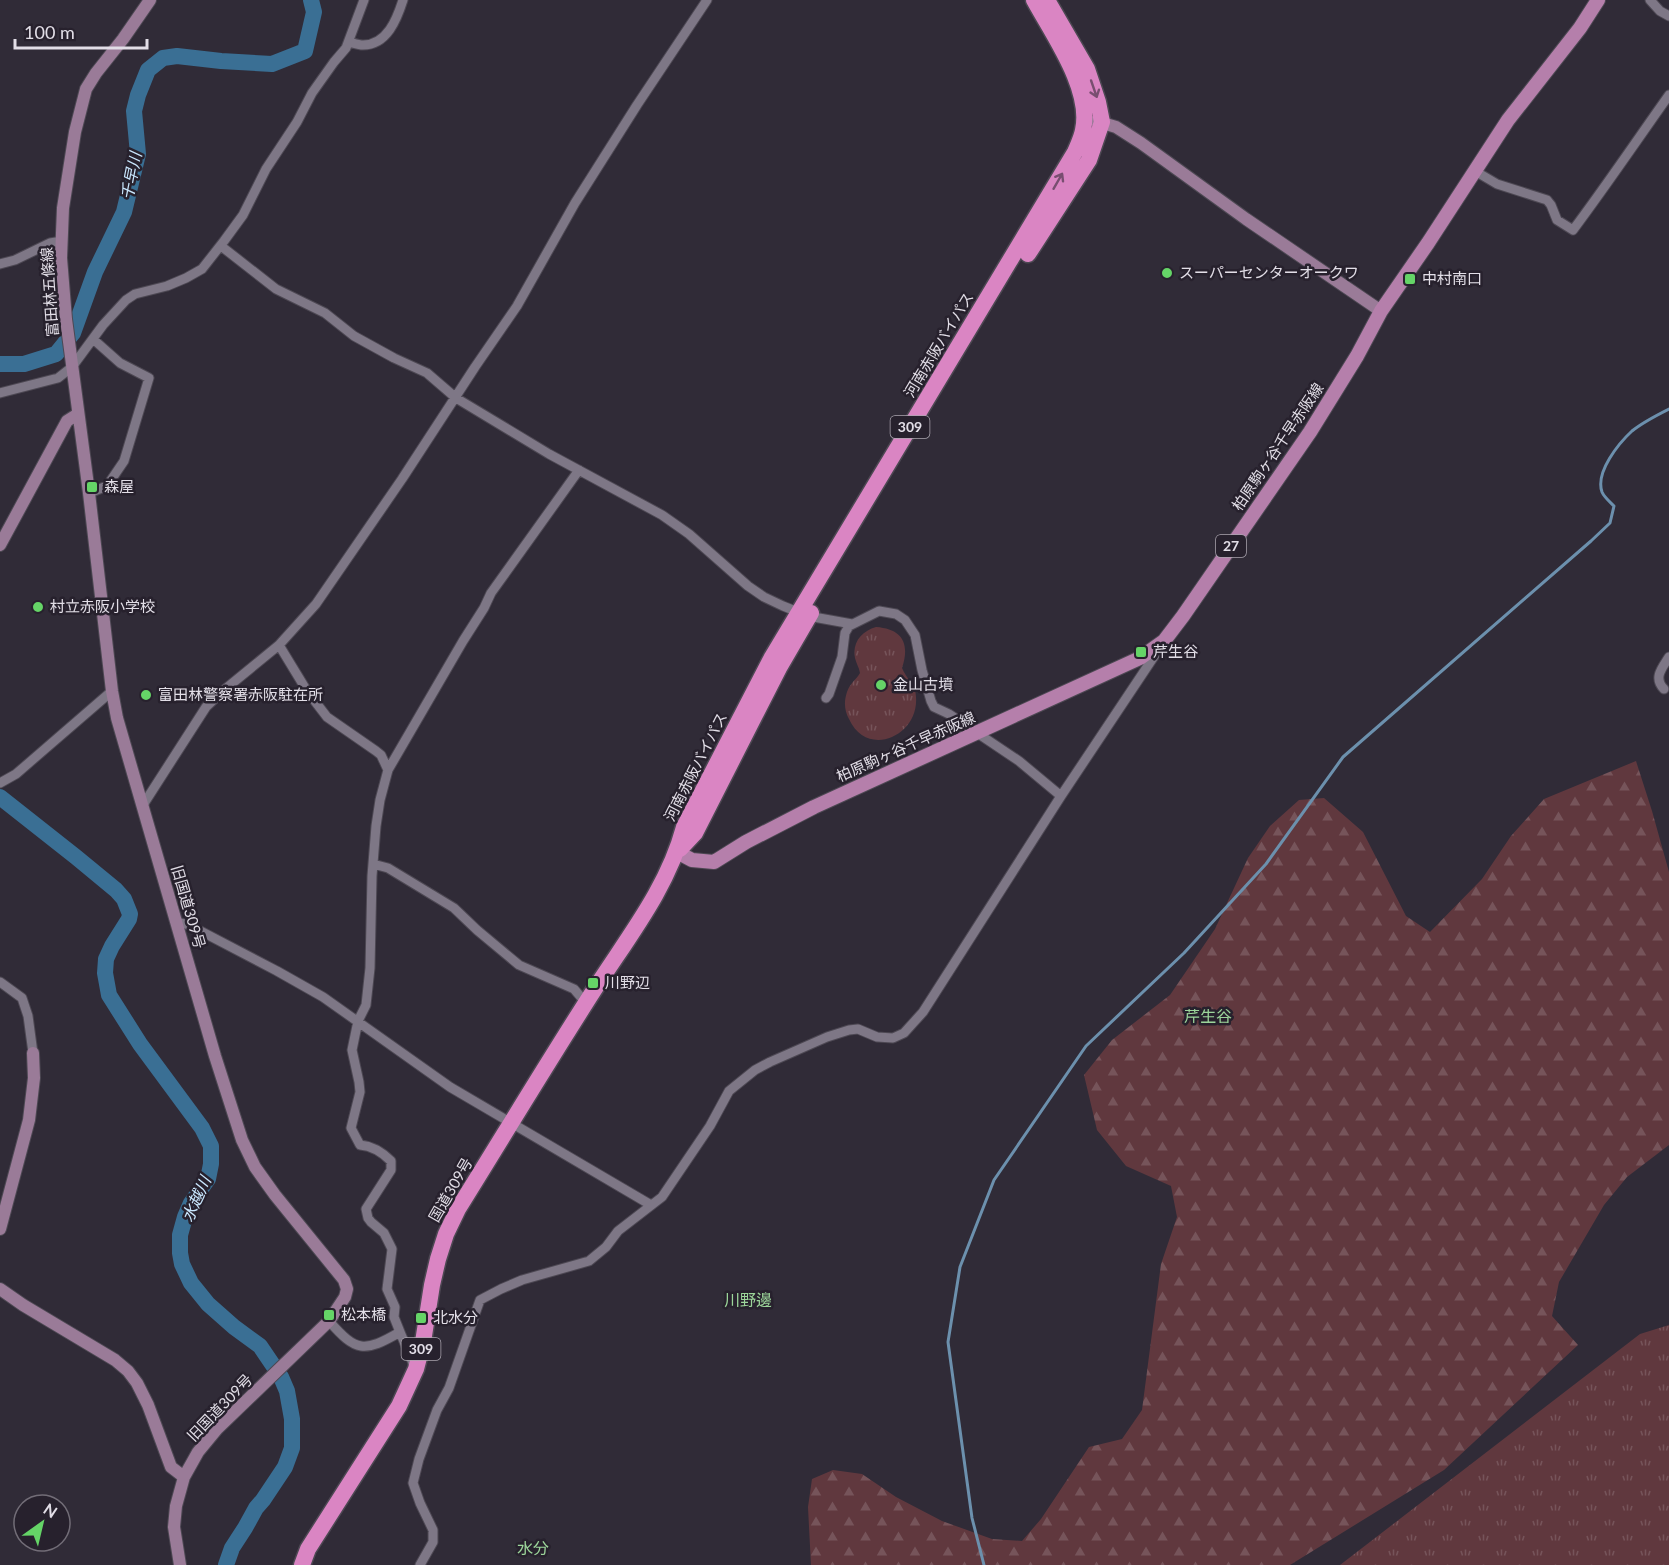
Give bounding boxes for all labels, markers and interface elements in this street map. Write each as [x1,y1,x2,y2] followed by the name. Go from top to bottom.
[15,12,147,50] scale bar
[24,21,75,43] text: 100 m
[1089,79,1100,98] one-way arrow
[117,149,145,201] water label: 千早川
[1052,173,1064,190] one-way arrow
[37,247,61,338] street label: 富田林五條線
[1179,263,1359,281] place label: スーパーセンターオークワ
[1160,266,1174,280] marker: スーパーセンターオークワ
[1422,269,1482,287] place label: 中村南口
[1403,272,1417,286] marker: 中村南口
[900,289,977,400] street label: 河南赤阪バイパス
[1228,379,1327,514] street label: 柏原駒ヶ谷千早赤阪線
[890,416,930,438] road number: 309
[104,477,134,495] place label: 森屋
[85,480,99,494] marker: 森屋
[1216,535,1246,557] road number: 27
[50,597,155,615] place label: 村立赤阪小学校
[31,600,45,614] marker: 村立赤阪小学校
[1153,642,1198,660] place label: 芹生谷
[1134,645,1148,659] marker: 芹生谷
[893,675,953,693] place label: 金山古墳
[874,678,888,692] marker: 金山古墳
[158,685,323,703] place label: 富田林警察署赤阪駐在所
[139,688,153,702] marker: 富田林警察署赤阪駐在所
[833,707,978,785] street label: 柏原駒ヶ谷千早赤阪線
[660,709,730,824] street label: 河南赤阪バイパス
[168,863,209,951] street label: 旧国道309号
[605,973,650,991] place label: 川野辺
[586,976,600,990] marker: 川野辺
[1184,1006,1232,1025] district label: 芹生谷
[425,1154,476,1225] street label: 国道309号
[177,1171,215,1225] water label: 水越川
[724,1290,772,1309] district label: 川野邊
[341,1305,386,1323] place label: 松本橋
[322,1308,336,1322] marker: 松本橋
[433,1308,478,1326] place label: 北水分
[414,1311,428,1325] marker: 北水分
[402,1338,440,1360] road number: 309
[183,1370,256,1445] street label: 旧国道309号
[12,1493,72,1553] north arrow
[40,1499,61,1521] text: N
[517,1538,549,1557] district label: 水分

